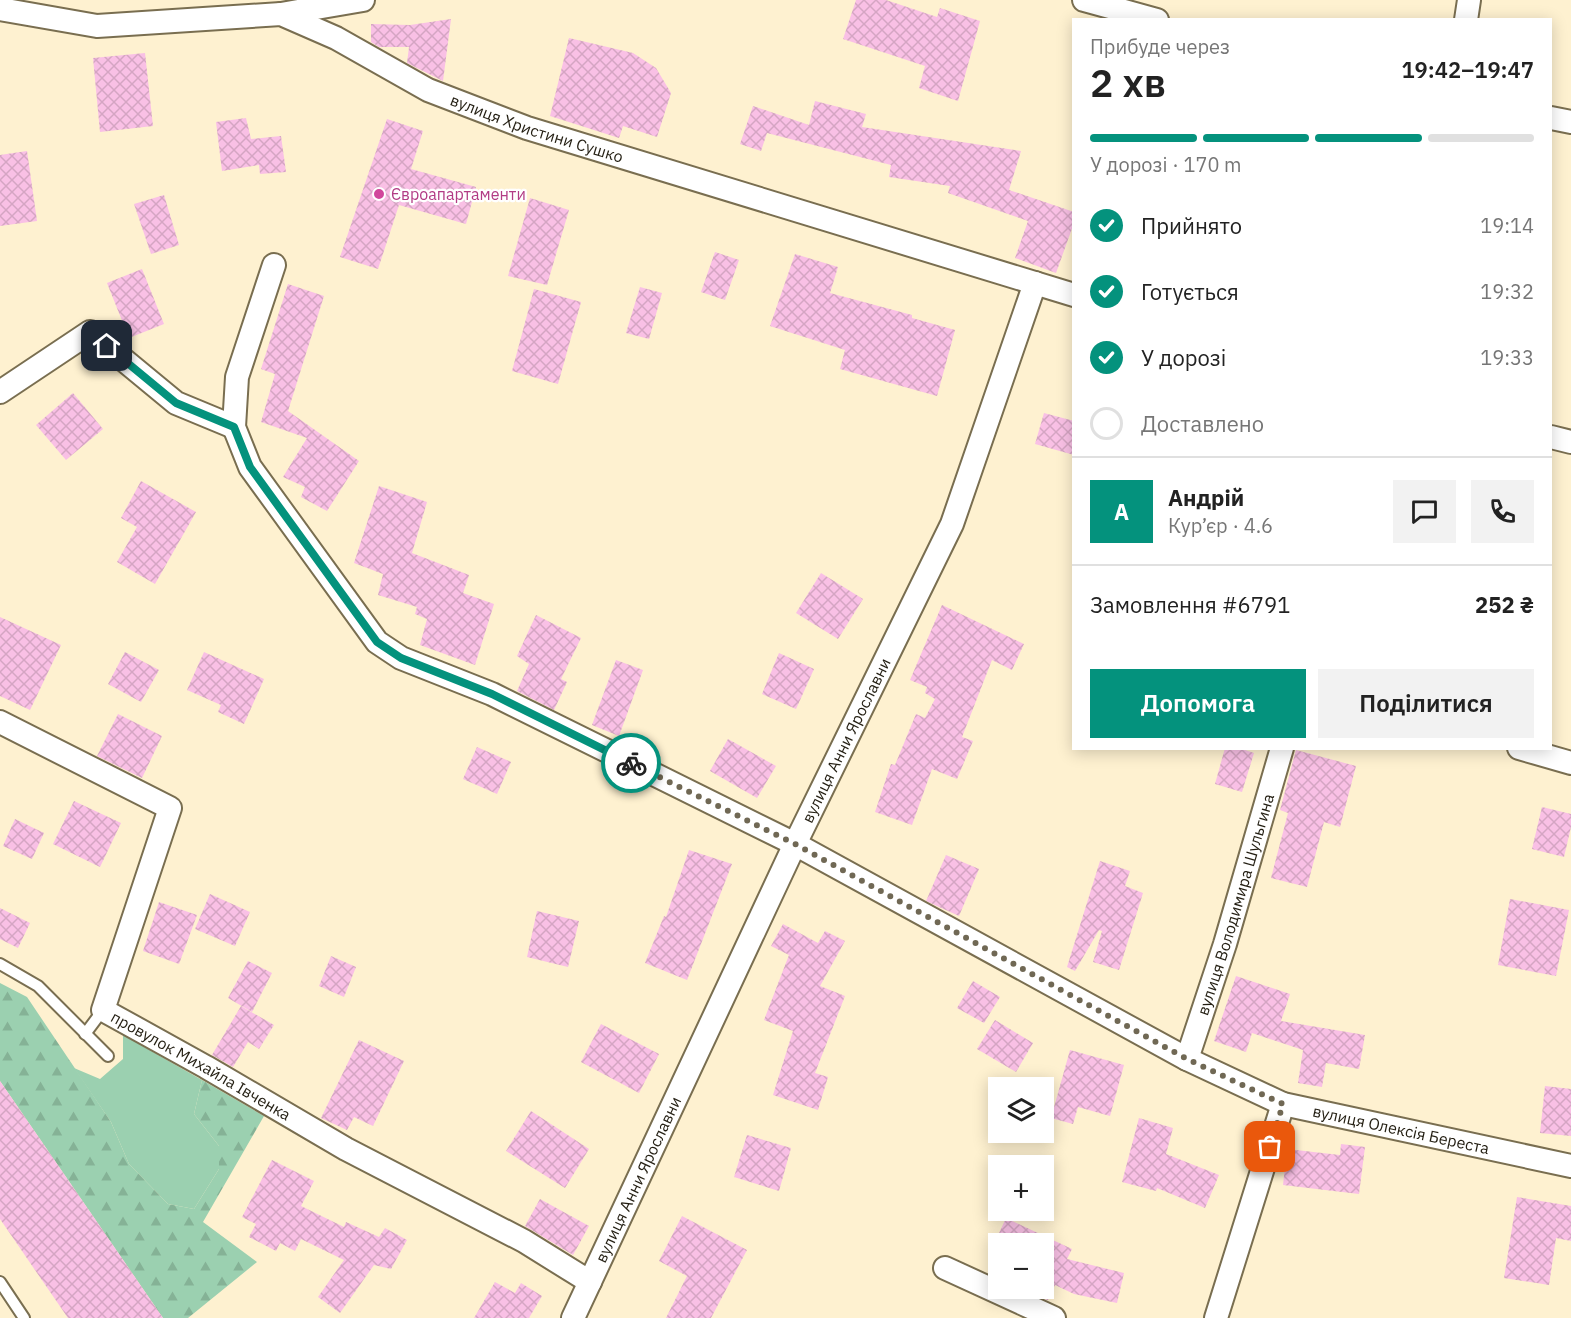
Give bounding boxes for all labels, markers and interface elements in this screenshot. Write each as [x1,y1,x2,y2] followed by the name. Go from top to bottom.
[1090,33,1230,60] text: Прибуде через
[1401,55,1534,84] text: 19:42–19:47
[1090,57,1166,108] text: 2 хв
[447,90,626,167] street label: вулиця Христини Сушко
[1090,151,1242,178] text: У дорозі · 170 m
[391,184,526,204] place label: Євроапартаменти
[372,187,386,201] marker: Євроапартаменти
[1090,209,1123,242] icon: check
[1141,211,1242,240] text: Прийнято
[1480,212,1534,239] text: 19:14
[1090,275,1123,308] icon: check
[1141,277,1239,306] text: Готується
[1480,278,1534,305] text: 19:32
[81,320,132,371] pin
[90,329,123,362] icon: home
[1090,341,1123,374] icon: check
[1141,343,1226,372] text: У дорозі
[1480,344,1534,371] text: 19:33
[1141,409,1264,438] text: Доставлено
[1393,480,1456,543] button: chat
[1471,480,1534,543] button: phone
[1168,483,1244,512] text: Андрій
[1114,497,1129,526] text: А
[1168,512,1273,539] text: Кур’єр · 4.6
[1090,590,1290,619] text: Замовлення #6791
[1475,590,1534,619] text: 252 ₴
[797,654,895,826] street label: вулиця Анни Ярославни
[1090,669,1306,738] button: Допомога
[1318,669,1534,738] button: Поділитися
[601,733,661,793] courier
[615,747,648,780] icon: bike
[1192,791,1278,1018] street label: вулиця Володимира Шульгина
[108,1006,295,1125] street label: провулок Михайла Івченка
[988,1077,1054,1299] map controls
[988,1077,1054,1143] button: layers
[590,1093,685,1266] street label: вулиця Анни Ярославни
[1311,1101,1492,1158] street label: вулиця Олексія Береста
[1244,1121,1295,1172] pin
[1253,1130,1286,1163] icon: bag
[988,1155,1054,1221] button: +
[988,1233,1054,1299] button: −

